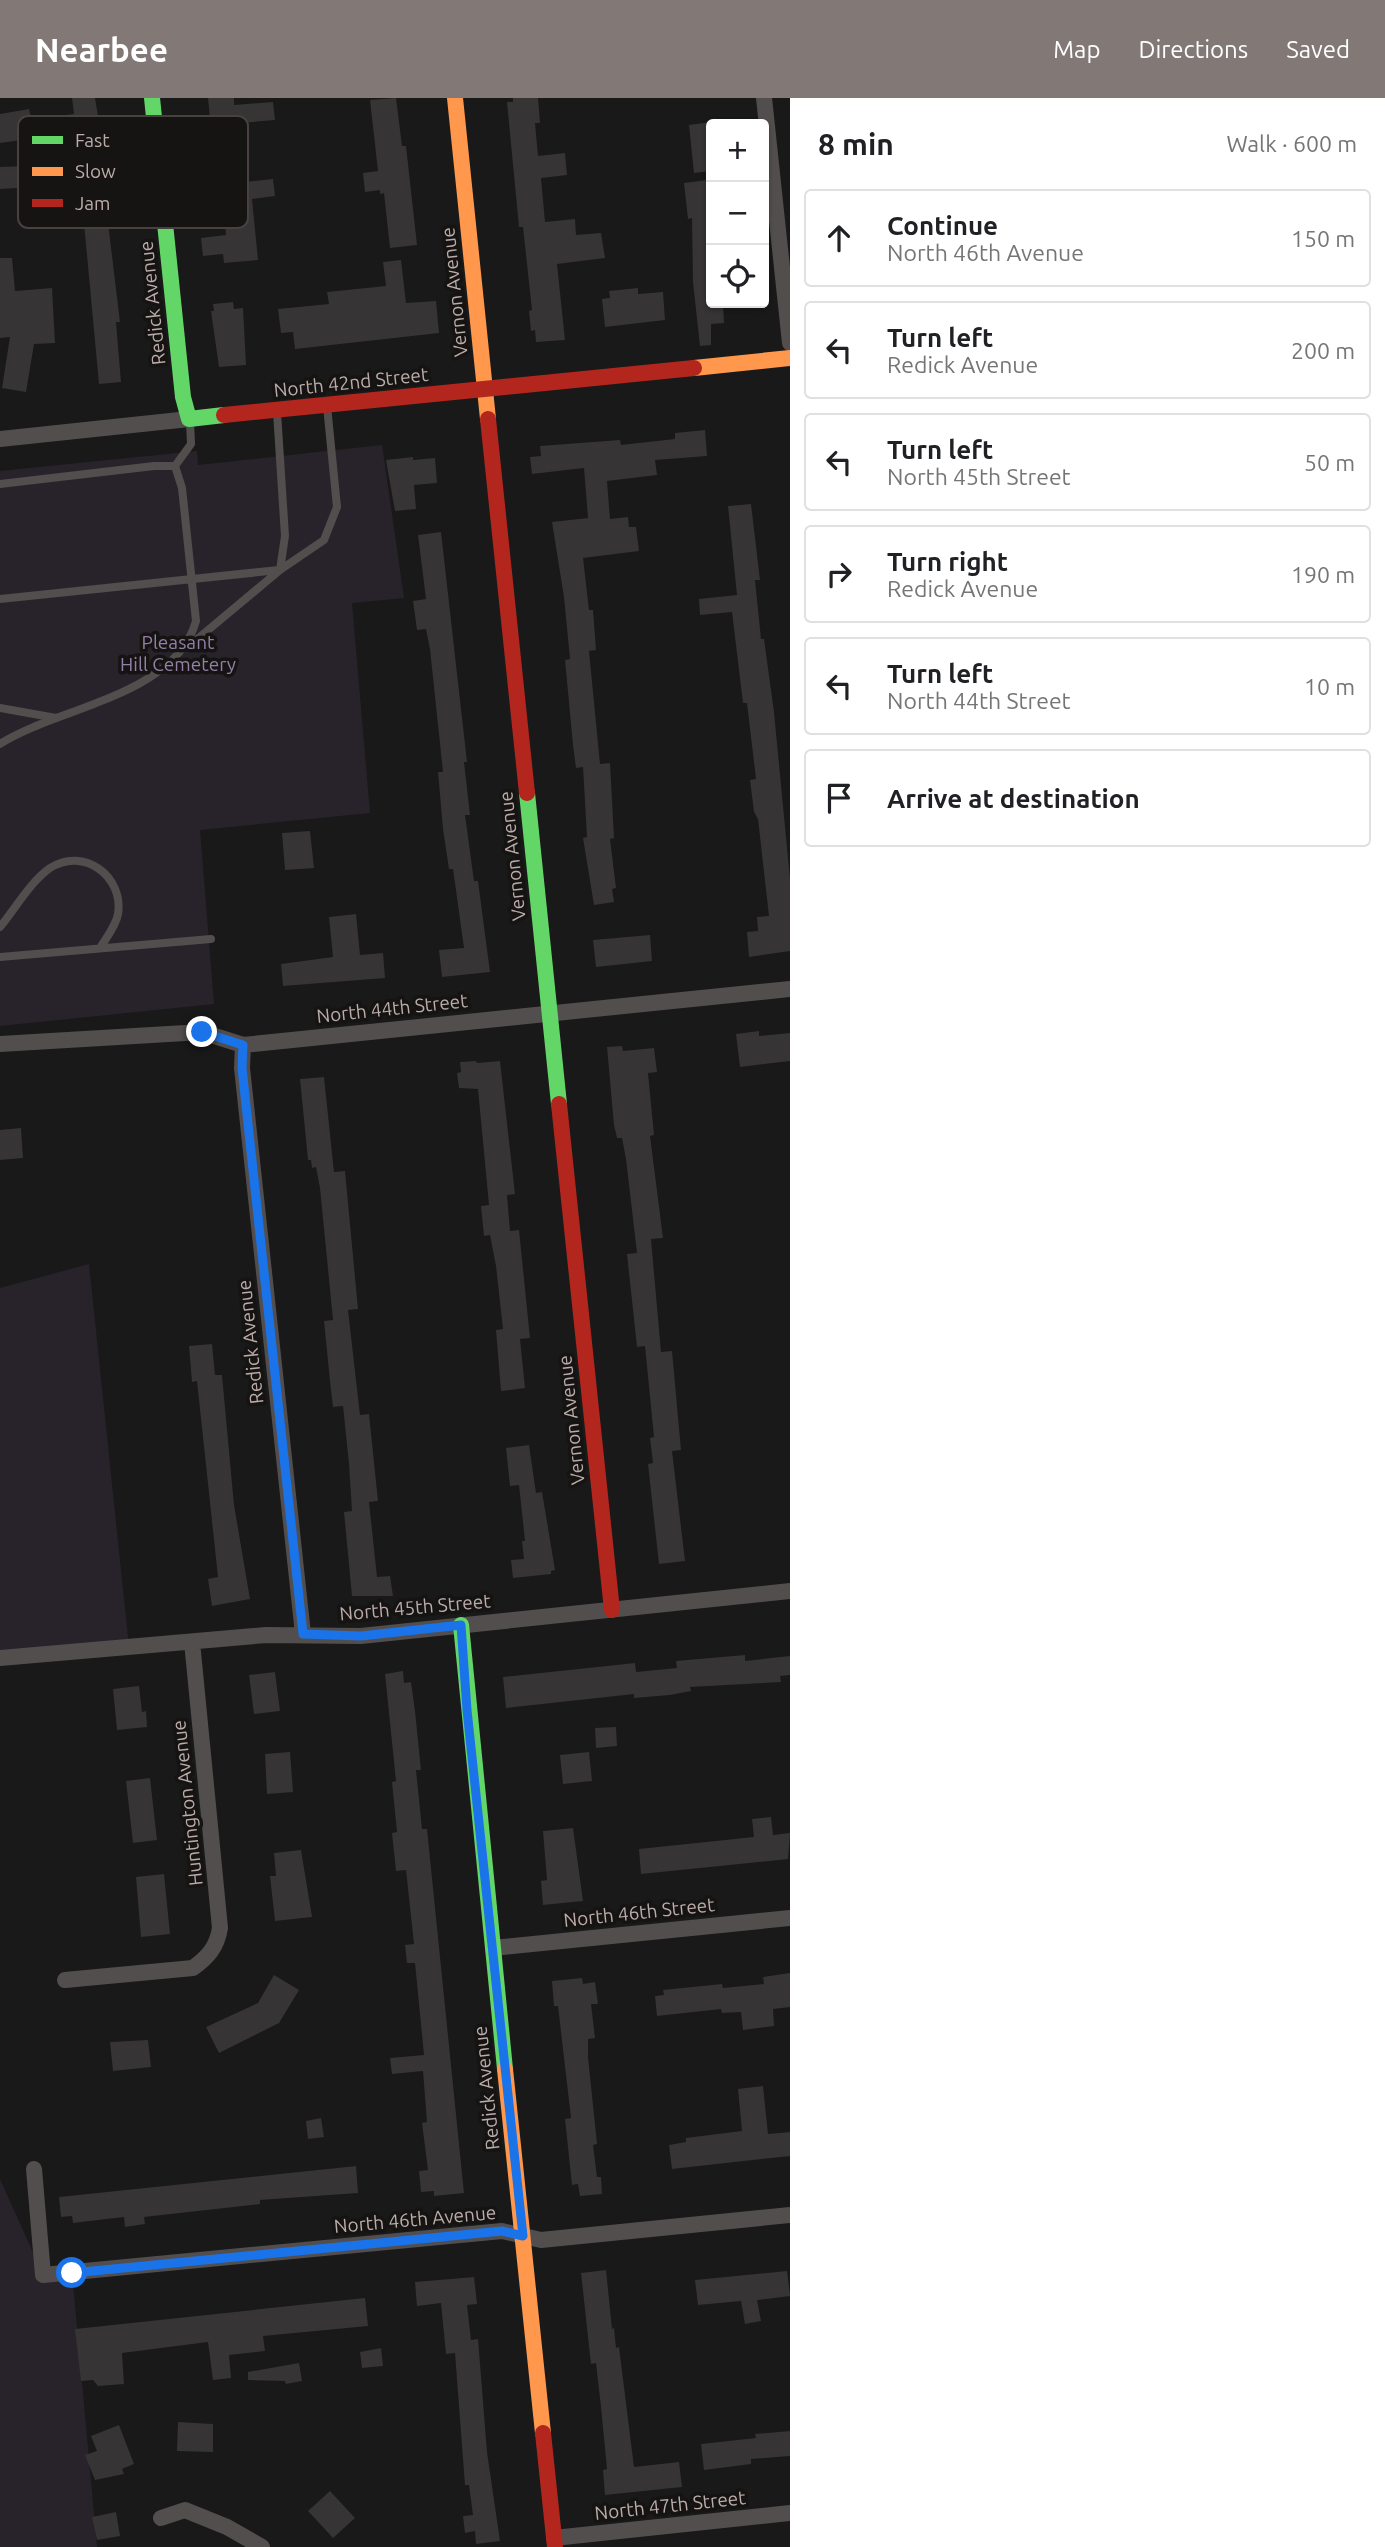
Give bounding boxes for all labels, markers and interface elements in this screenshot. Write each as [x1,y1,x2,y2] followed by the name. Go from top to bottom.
[35,31,168,68] text: Nearbee
[1053,36,1100,63] text: Map
[1138,36,1248,63] text: Directions
[1286,36,1350,63] text: Saved
[18,116,248,228] legend
[706,119,769,308] map controls
[706,119,769,182] button: +
[818,127,894,161] text: 8 min
[75,129,110,151] text: Fast
[1226,131,1357,156] text: Walk · 600 m
[75,160,116,182] text: Slow
[706,182,769,245] button: −
[75,192,111,214] text: Jam
[887,211,998,240] text: Continue
[820,219,858,257] icon: ahead
[436,226,472,358] street label: Vernon Avenue
[1291,226,1355,251] text: 150 m
[135,240,169,366] street label: Redick Avenue
[887,240,1084,265] text: North 46th Avenue
[706,245,769,308] button: locate
[887,323,993,352] text: Turn left
[820,331,858,369] icon: left
[1291,338,1355,363] text: 200 m
[887,352,1038,377] text: Redick Avenue
[273,363,430,401] street label: North 42nd Street
[887,435,993,464] text: Turn left
[820,443,858,481] icon: left
[1304,450,1355,475] text: 50 m
[887,464,1071,489] text: North 45th Street
[887,547,1008,576] text: Turn right
[820,555,858,593] icon: right
[1291,562,1355,587] text: 190 m
[887,576,1038,601] text: Redick Avenue
[120,631,236,675] park label: Pleasant Hill Cemetery
[887,659,993,688] text: Turn left
[820,667,858,705] icon: left
[1304,674,1355,699] text: 10 m
[887,688,1071,713] text: North 44th Street
[820,779,858,817] icon: arrive
[887,784,1140,813] text: Arrive at destination
[494,790,530,922] street label: Vernon Avenue
[315,989,469,1027] street label: North 44th Street
[186,1016,217,1047] route end
[233,1279,267,1405] street label: Redick Avenue
[553,1354,589,1486] street label: Vernon Avenue
[338,1589,492,1625] street label: North 45th Street
[167,1719,207,1887] street label: Huntington Avenue
[562,1893,716,1931] street label: North 46th Street
[469,2025,503,2151] street label: Redick Avenue
[333,2201,497,2237] street label: North 46th Avenue
[56,2257,87,2288] route start
[593,2486,747,2524] street label: North 47th Street

